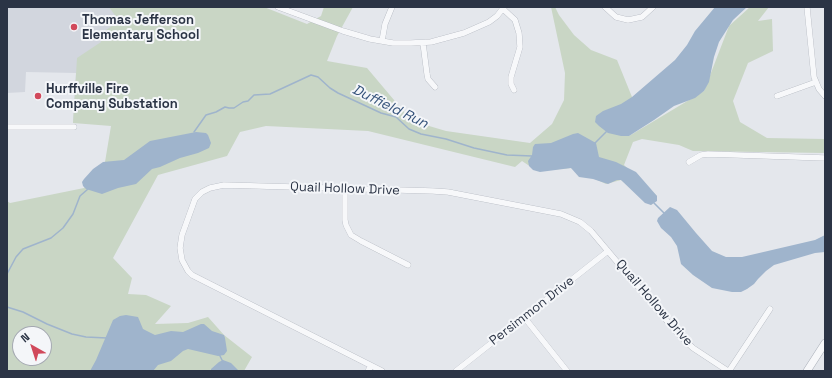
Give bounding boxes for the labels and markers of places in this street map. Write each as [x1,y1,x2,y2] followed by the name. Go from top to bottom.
[82,12,199,43] place label: Thomas Jefferson Elementary School
[69,22,79,32] marker: Thomas Jefferson Elementary School
[46,81,178,112] place label: Hurffville Fire Company Substation
[33,91,43,101] marker: Hurffville Fire Company Substation

